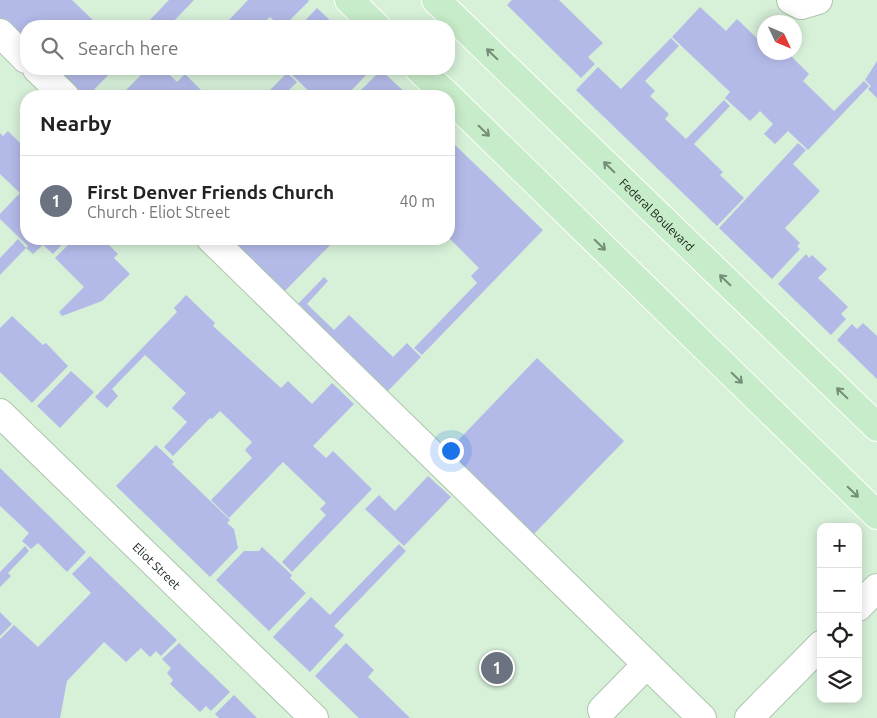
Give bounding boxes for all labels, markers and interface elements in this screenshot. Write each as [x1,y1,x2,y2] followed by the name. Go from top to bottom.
[757,15,802,60] north arrow
[20,20,455,75] search box
[38,34,66,62] icon: search
[78,37,178,59] text: Search here
[486,48,498,60] one-way arrow
[40,111,111,135] text: Nearby
[477,125,490,137] one-way arrow
[602,161,615,173] one-way arrow
[618,175,697,253] street label: Federal Boulevard
[87,181,334,203] text: First Denver Friends Church
[51,192,61,210] text: 1
[399,192,435,210] text: 40 m
[87,203,230,221] text: Church · Eliot Street
[594,239,606,251] one-way arrow
[719,274,732,286] one-way arrow
[731,372,743,384] one-way arrow
[836,387,848,399] one-way arrow
[438,438,464,464] your location
[847,485,859,497] one-way arrow
[817,523,862,703] map controls
[817,523,862,568] button: +
[131,540,184,592] street label: Eliot Street
[817,568,862,613] button: −
[817,613,862,658] button: locate
[481,649,513,687] pin: 1
[817,658,862,703] button: layers

